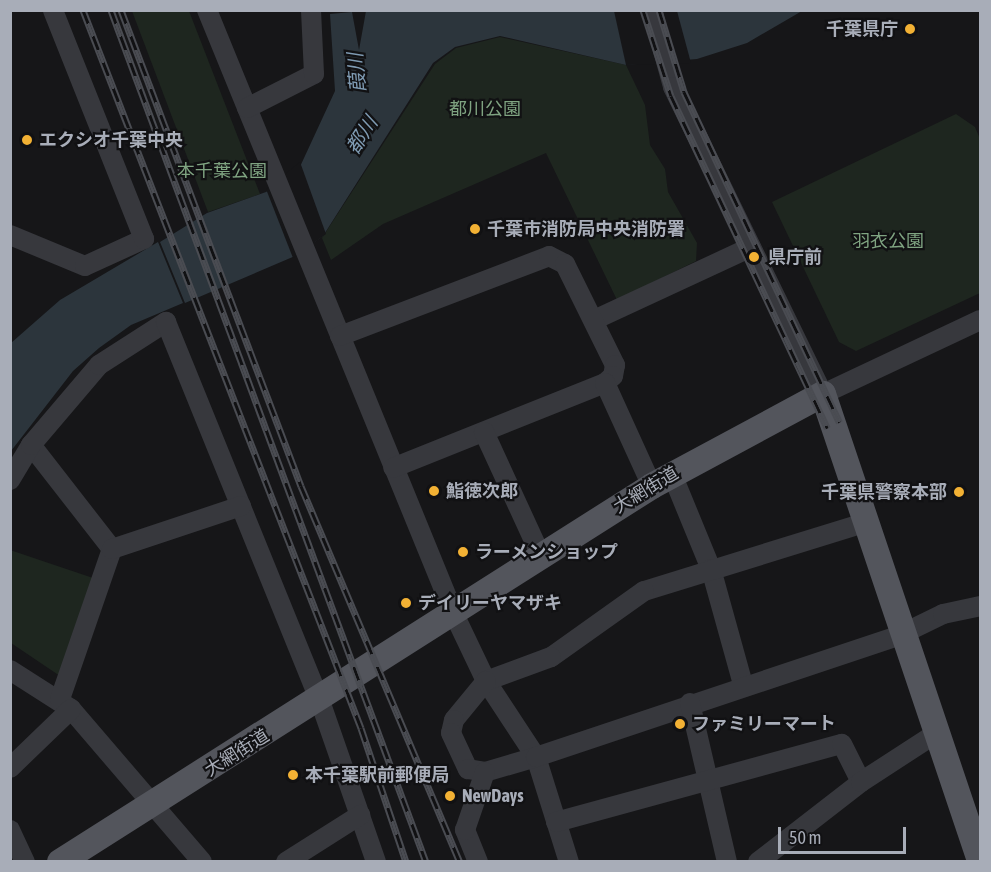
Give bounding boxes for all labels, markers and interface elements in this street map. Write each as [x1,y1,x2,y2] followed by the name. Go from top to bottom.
[826,18,898,40] place label: 千葉県庁
[903,22,917,36] marker: 千葉県庁
[342,52,370,94] water label: 葭川
[449,98,521,120] park label: 都川公園
[340,112,382,158] water label: 都川
[39,129,183,151] place label: エクシオ千葉中央
[20,133,34,147] marker: エクシオ千葉中央
[177,160,267,182] park label: 本千葉公園
[487,218,685,240] place label: 千葉市消防局中央消防署
[468,222,482,236] marker: 千葉市消防局中央消防署
[852,230,924,252] park label: 羽衣公園
[768,246,822,268] place label: 県庁前
[745,248,763,266] marker: 県庁前
[610,462,682,518] street label: 大網街道
[446,480,518,502] place label: 鮨徳次郎
[821,481,947,503] place label: 千葉県警察本部
[427,484,441,498] marker: 鮨徳次郎
[952,485,966,499] marker: 千葉県警察本部
[475,541,619,563] place label: ラーメンショップ
[456,545,470,559] marker: ラーメンショップ
[418,592,562,614] place label: デイリーヤマザキ
[399,596,413,610] marker: デイリーヤマザキ
[692,713,836,735] place label: ファミリーマート
[673,717,687,731] marker: ファミリーマート
[201,725,273,781] street label: 大網街道
[305,764,449,786] place label: 本千葉駅前郵便局
[286,768,300,782] marker: 本千葉駅前郵便局
[462,785,524,807] place label: NewDays
[443,789,457,803] marker: NewDays
[781,815,908,853] scale bar
[789,827,821,848] text: 50 m

